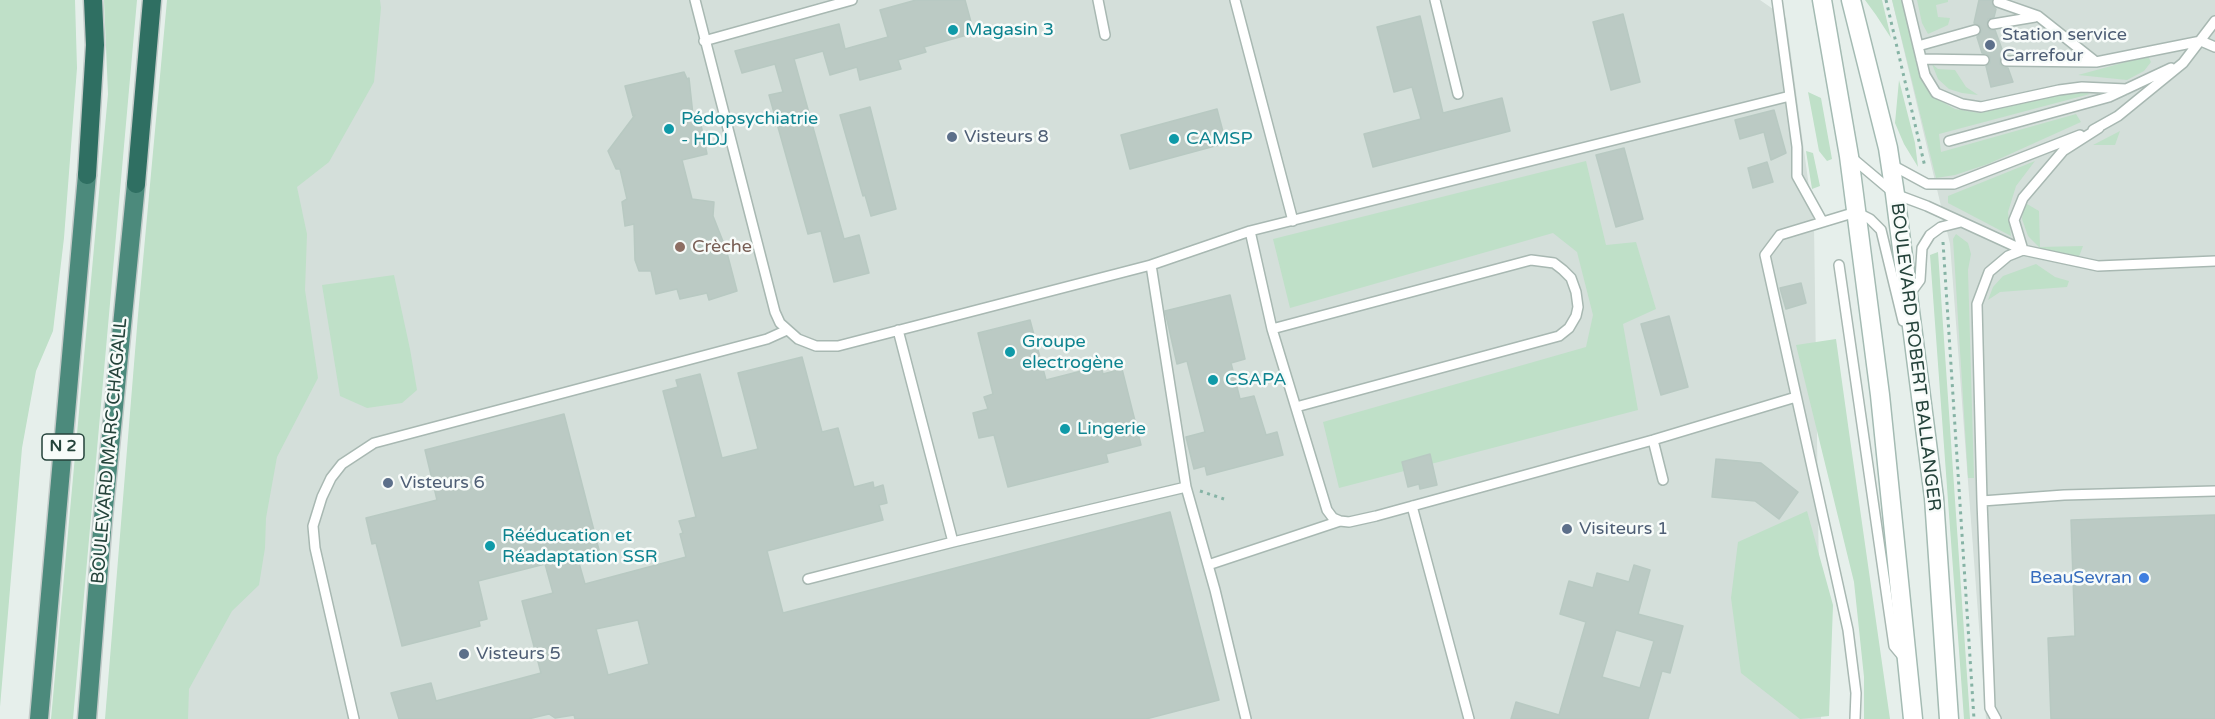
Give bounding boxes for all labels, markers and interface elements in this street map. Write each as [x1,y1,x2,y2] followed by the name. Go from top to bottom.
[965,19,1054,41] place label: Magasin 3
[946,23,960,37] marker: Magasin 3
[2002,24,2127,66] place label: Station service Carrefour
[1983,38,1997,52] marker: Station service Carrefour
[681,108,818,150] place label: Pédopsychiatrie - HDJ
[662,122,676,136] marker: Pédopsychiatrie - HDJ
[964,126,1049,148] place label: Visteurs 8
[1186,128,1253,150] place label: CAMSP
[945,130,959,144] marker: Visteurs 8
[1167,132,1181,146] marker: CAMSP
[1885,202,1945,512] street label: BOULEVARD ROBERT BALLANGER
[692,236,752,258] place label: Crèche
[673,240,687,254] marker: Crèche
[88,317,132,585] street label: BOULEVARD MARC CHAGALL
[1022,331,1124,374] place label: Groupe electrogène
[1003,345,1017,359] marker: Groupe electrogène
[1225,369,1287,391] place label: CSAPA
[1206,373,1220,387] marker: CSAPA
[1077,418,1146,440] place label: Lingerie
[1058,422,1072,436] marker: Lingerie
[42,434,84,460] road number: N 2
[400,472,485,494] place label: Visteurs 6
[381,476,395,490] marker: Visteurs 6
[1579,518,1668,540] place label: Visiteurs 1
[1560,522,1574,536] marker: Visiteurs 1
[502,525,658,568] place label: Rééducation et Réadaptation SSR
[483,539,497,553] marker: Rééducation et Réadaptation SSR
[2030,567,2132,589] place label: BeauSevran
[2137,571,2151,585] marker: BeauSevran
[476,643,561,665] place label: Visteurs 5
[457,647,471,661] marker: Visteurs 5

